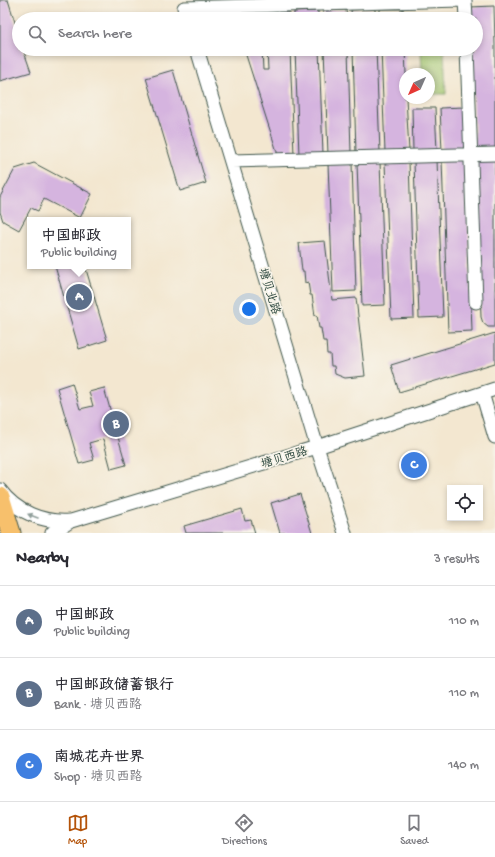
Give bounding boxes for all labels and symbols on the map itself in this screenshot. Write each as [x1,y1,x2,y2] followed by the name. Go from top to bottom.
[399,68,435,104] north arrow
[254,266,283,317] street label: 塘贝北路
[66,282,92,312] pin: A
[239,299,259,319] your location
[103,409,129,439] pin: B
[259,444,310,473] street label: 塘贝西路
[401,450,427,480] pin: C
[27,512,39,518] one-way arrow

